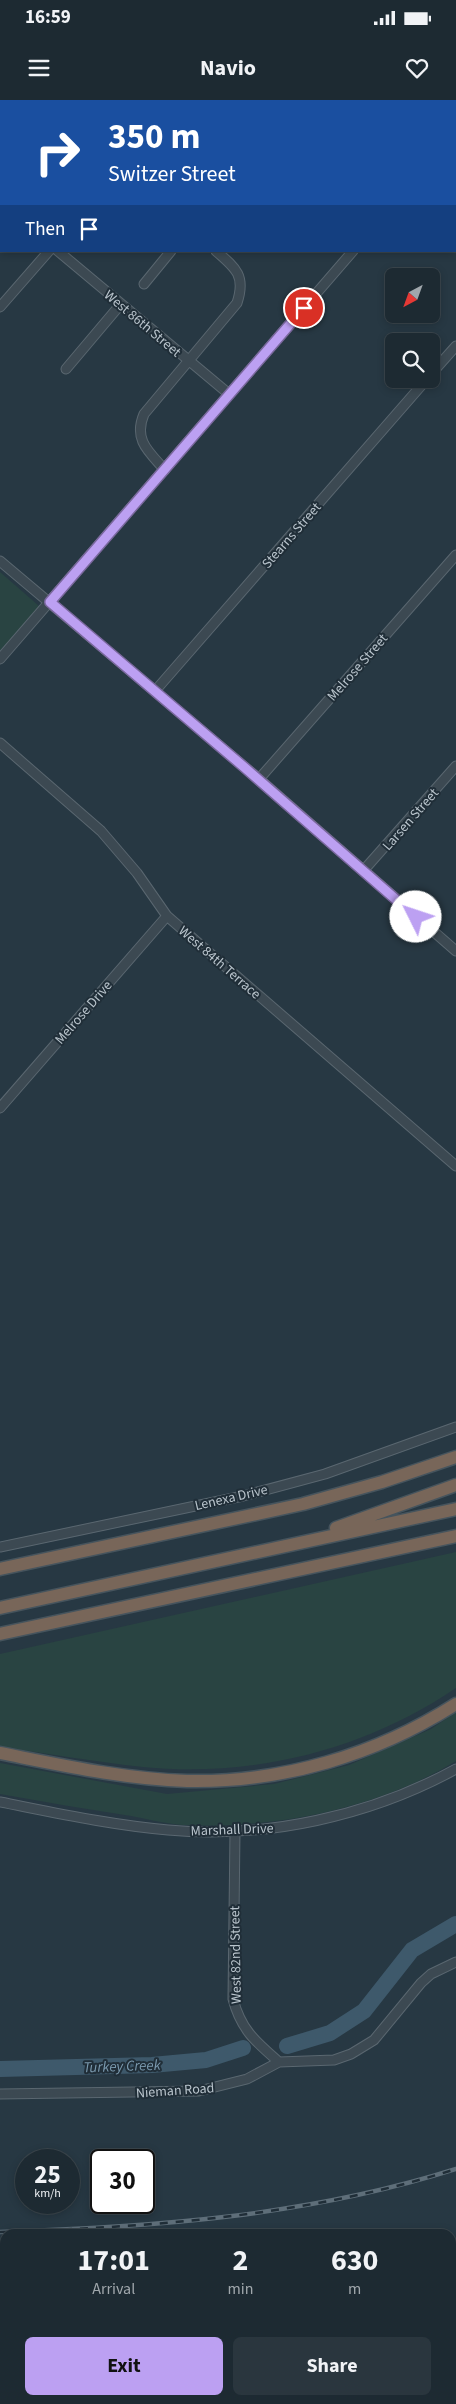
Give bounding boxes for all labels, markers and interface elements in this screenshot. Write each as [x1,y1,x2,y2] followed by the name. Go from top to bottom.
[25,4,71,31] text: 16:59
[200,52,256,84] text: Navio
[25,54,53,82] icon: menu
[403,54,431,82] icon: heart
[108,112,200,162] text: 350 m
[25,120,90,185] icon: right
[108,158,236,190] text: Switzer Street
[75,215,103,243] icon: arrive
[25,216,65,243] text: Then
[385,268,440,322] north arrow
[385,268,440,388] map controls
[99,286,185,362] street label: West 86th Street
[283,287,325,329] pin
[290,294,318,322] icon: arrive
[385,333,440,388] button: search
[257,498,326,573] street label: Stearns Street
[323,629,393,706] street label: Melrose Street
[378,784,444,855] street label: Larsen Street
[389,890,441,942] position arrow
[174,921,265,1004] street label: West 84th Terrace
[50,976,117,1049] street label: Melrose Drive
[193,1480,270,1516] street label: Lenexa Drive
[190,1819,274,1841] street label: Marshall Drive
[225,1905,247,2004] street label: West 82nd Street
[83,2055,162,2078] water label: Turkey Creek
[135,2078,215,2104] street label: Nieman Road
[90,2149,155,2214] speed limit sign: 30
[34,2157,61,2193] text: 25
[34,2185,61,2202] text: km/h
[78,2239,150,2282] text: 17:01
[232,2239,248,2282] text: 2
[331,2239,378,2282] text: 630
[92,2278,135,2300] text: Arrival
[227,2278,253,2300] text: min
[348,2278,361,2300] text: m
[25,2337,223,2395] button: Exit
[233,2337,431,2395] button: Share

